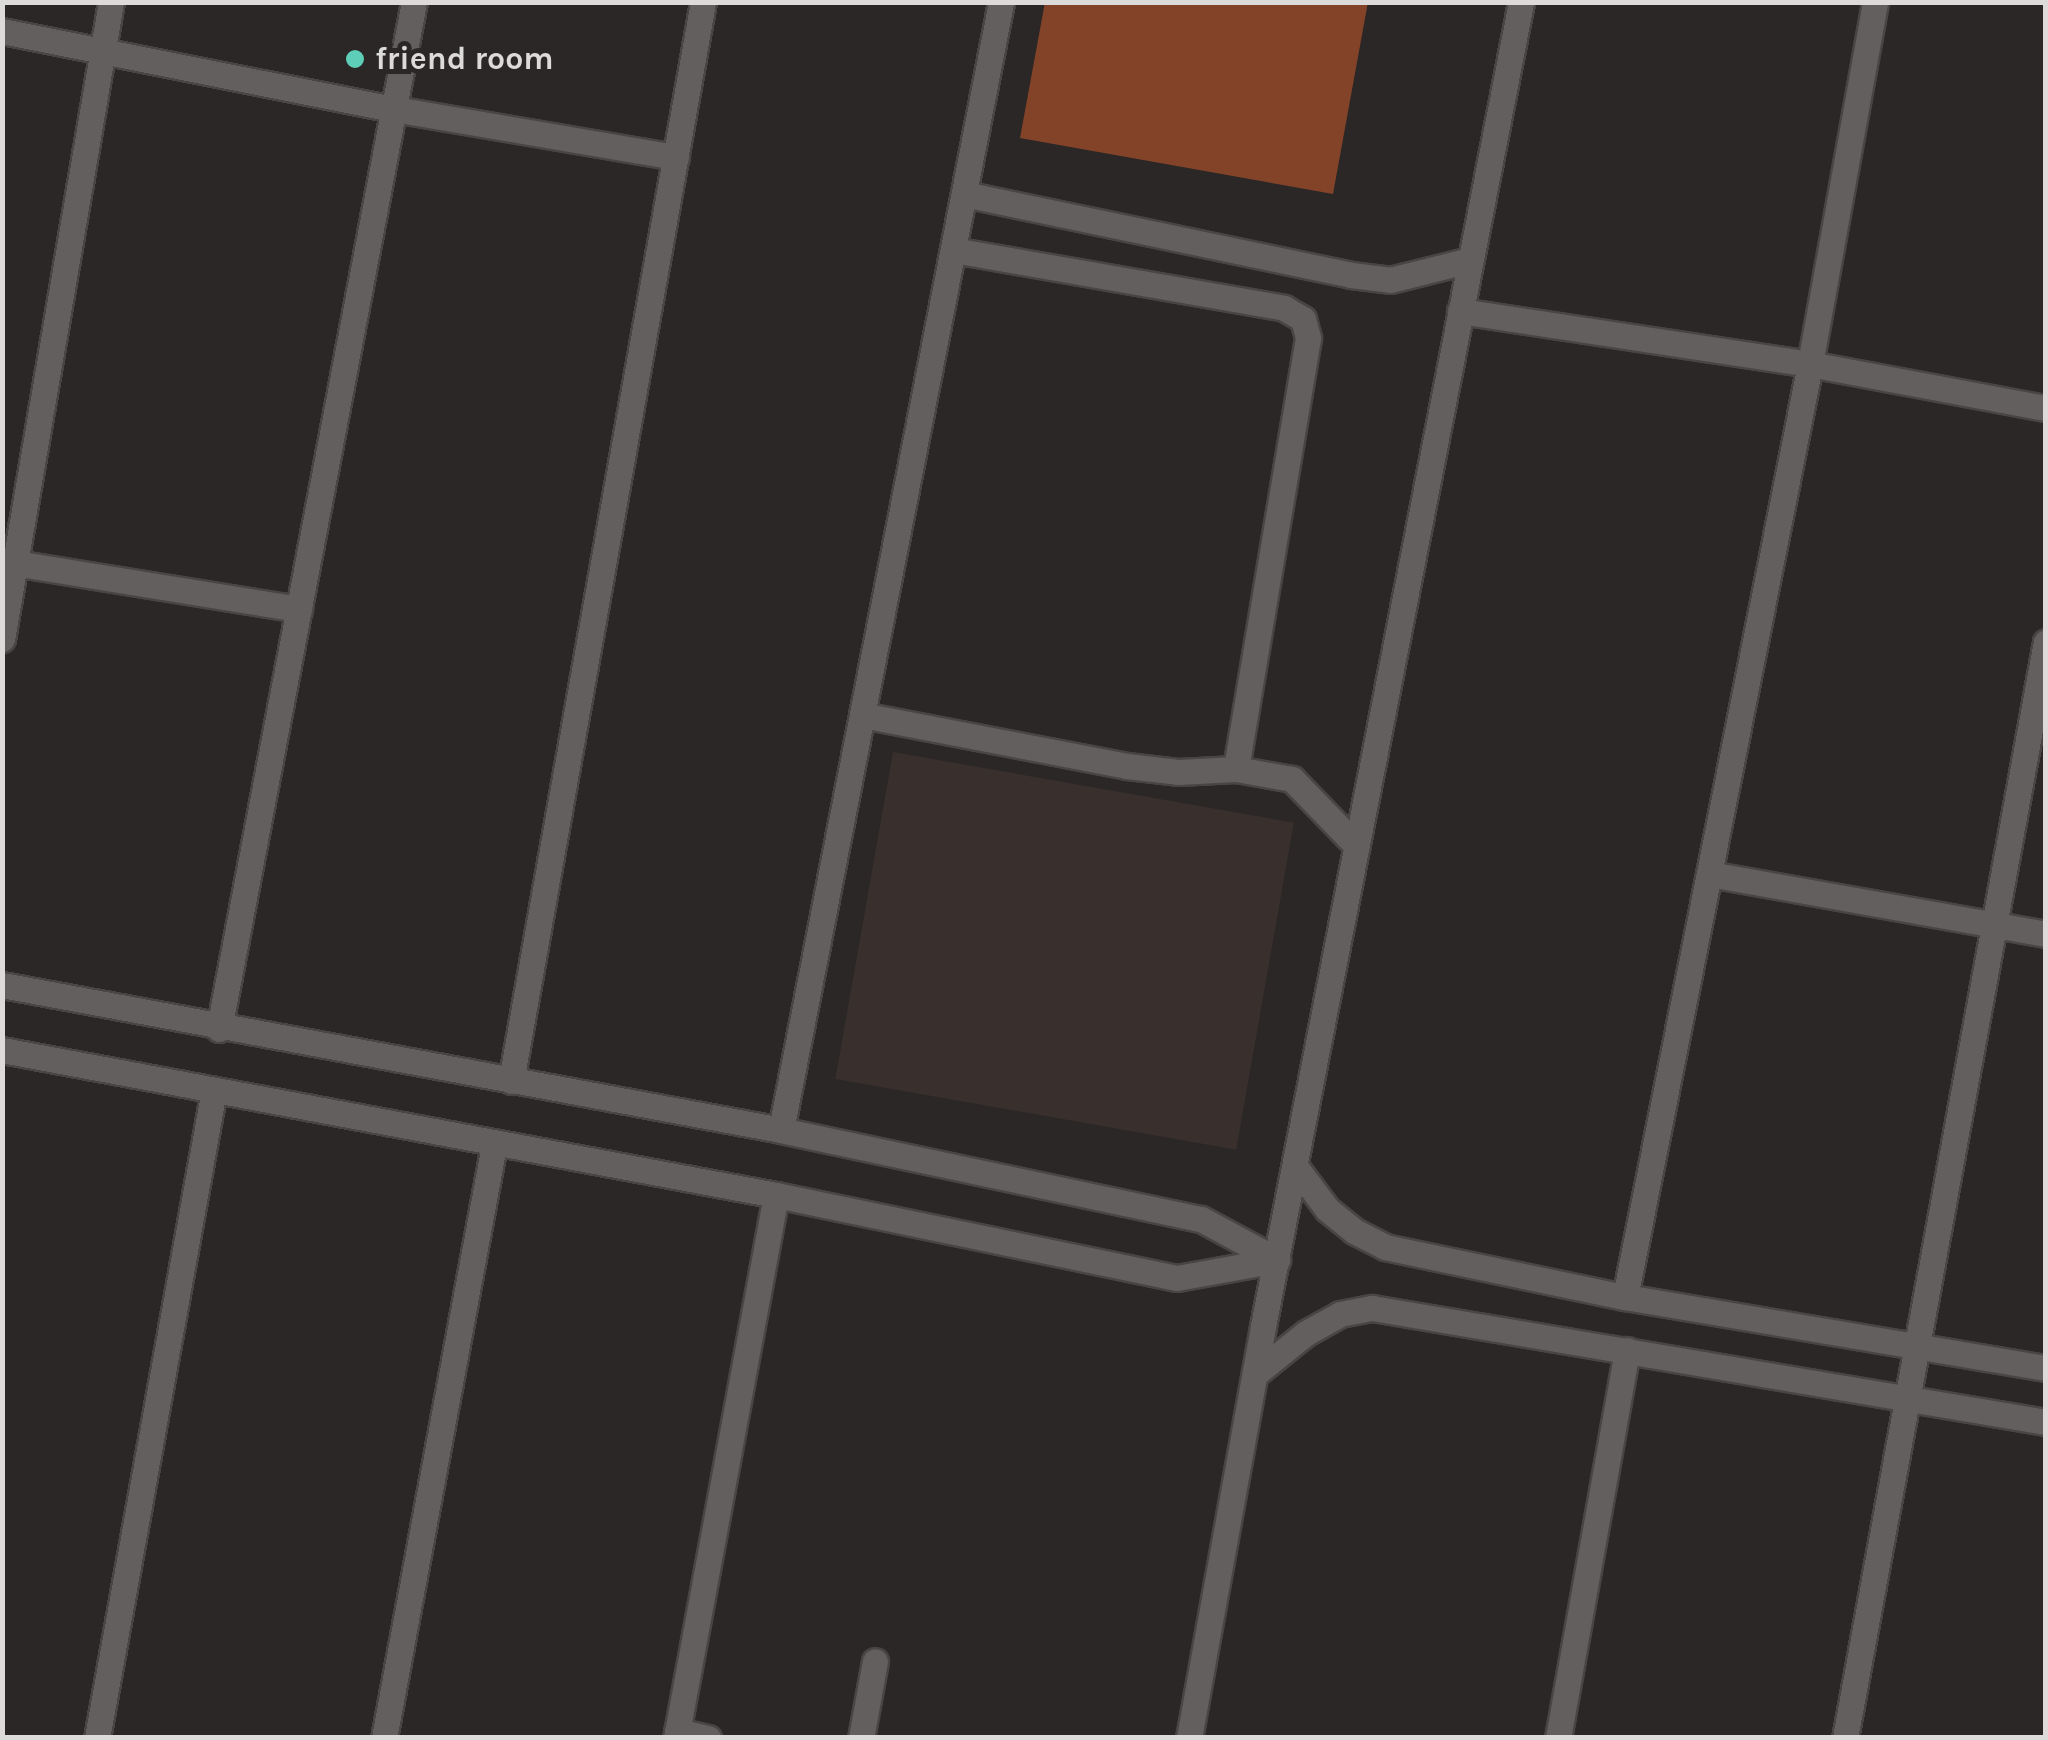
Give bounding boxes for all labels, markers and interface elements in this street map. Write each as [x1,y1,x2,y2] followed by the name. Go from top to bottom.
[375,40,554,78] place label: friend room
[344,48,366,70] marker: friend room

